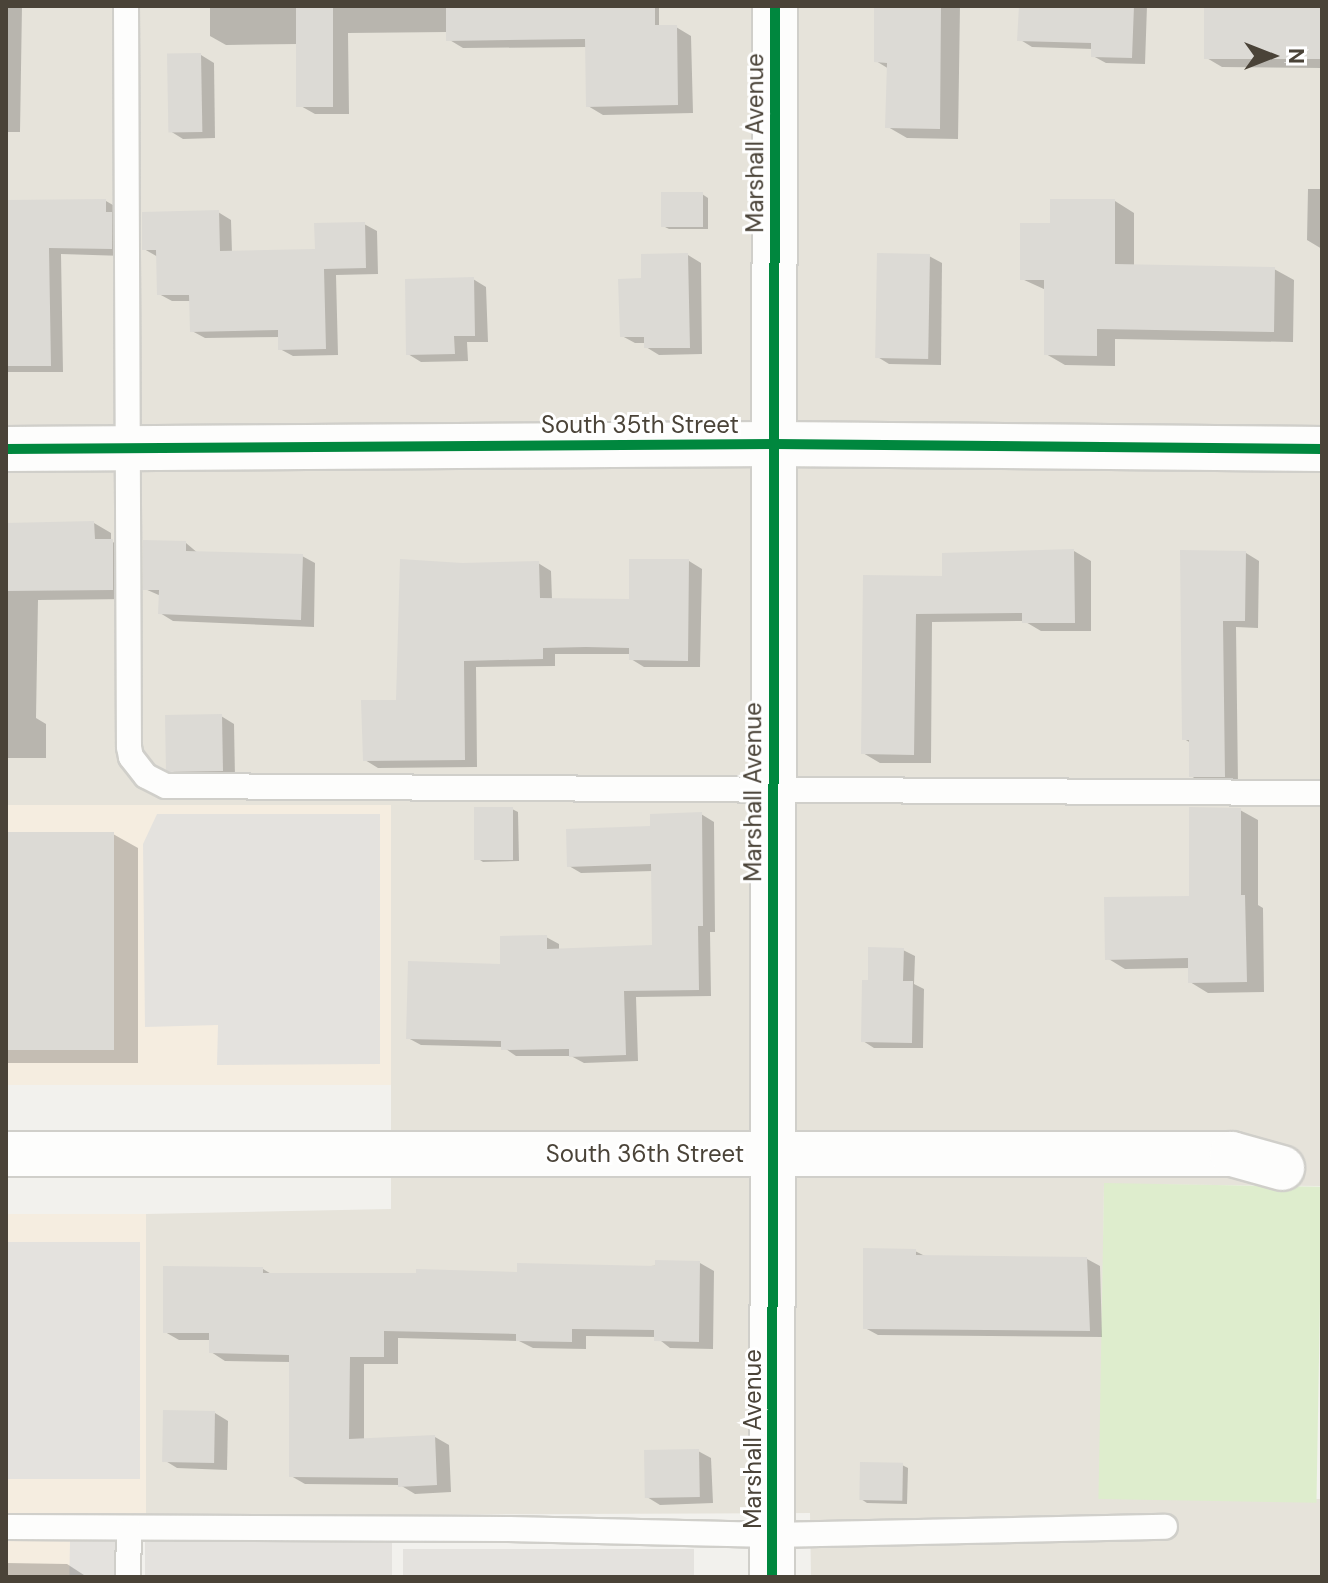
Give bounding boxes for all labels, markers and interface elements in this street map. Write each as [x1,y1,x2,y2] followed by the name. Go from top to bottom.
[1232,16,1312,96] north arrow
[1282,48,1311,64] text: N
[741,53,769,233] street label: Marshall Avenue
[541,411,739,439] street label: South 35th Street
[739,702,767,882] street label: Marshall Avenue
[546,1140,744,1168] street label: South 36th Street
[739,1349,767,1529] street label: Marshall Avenue

